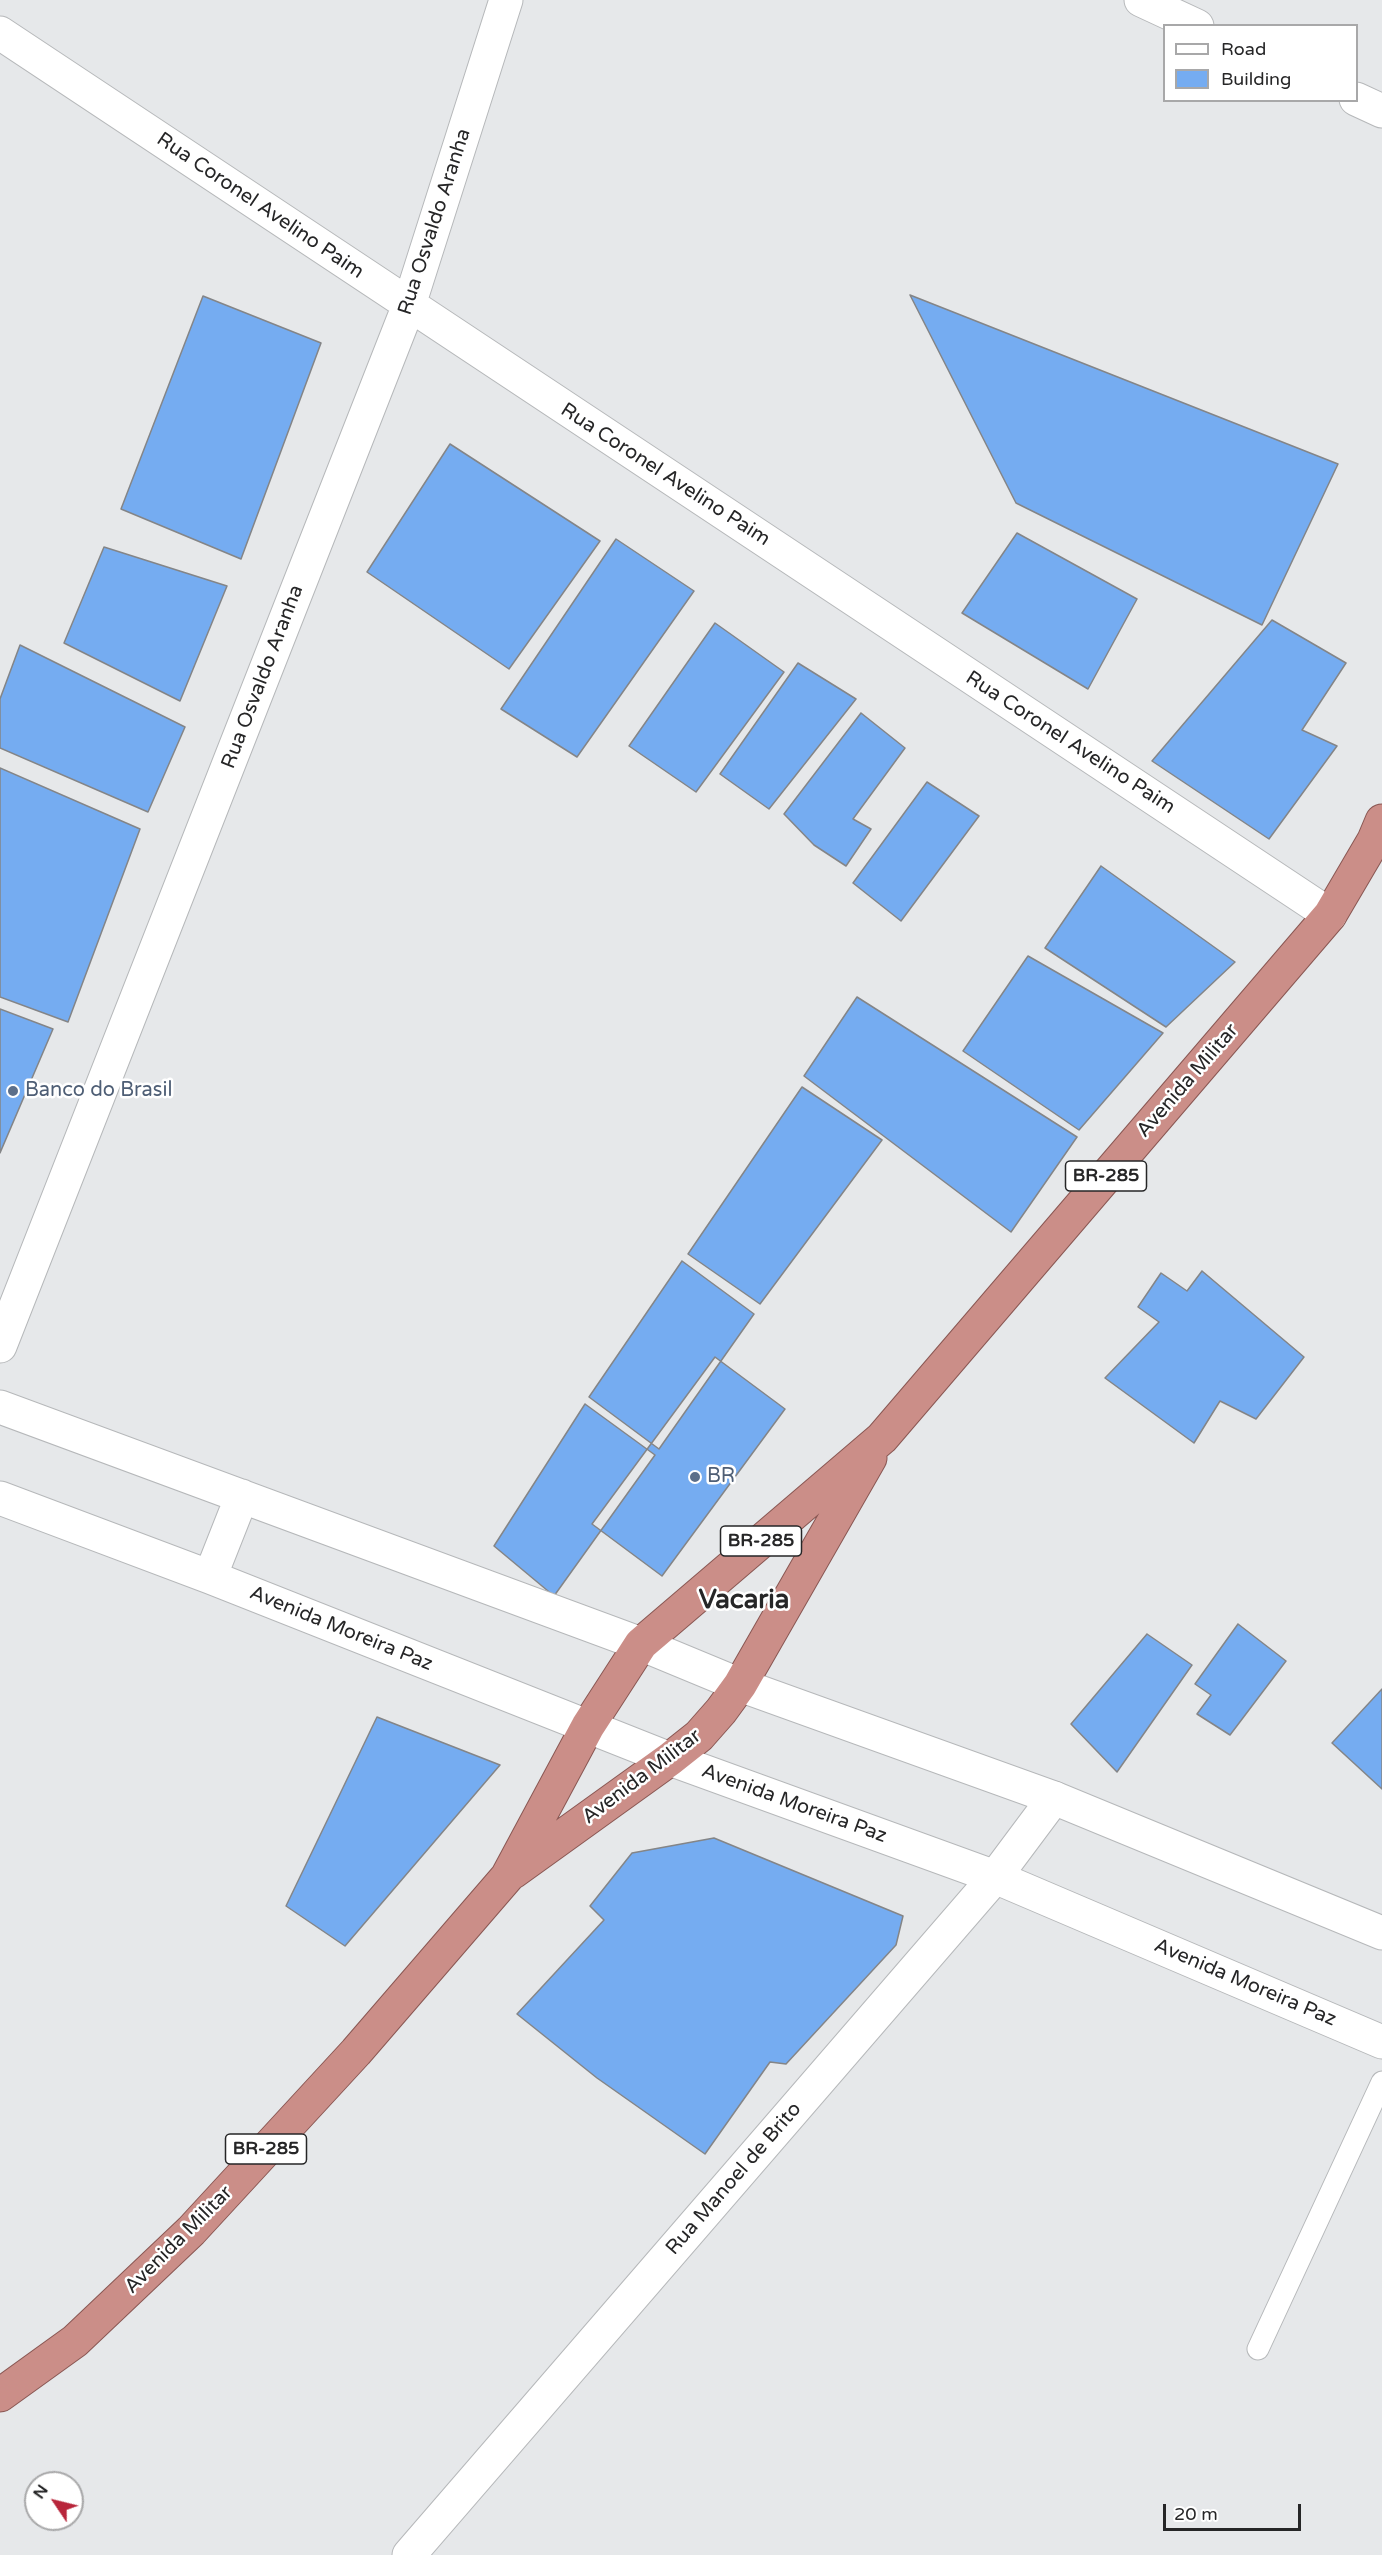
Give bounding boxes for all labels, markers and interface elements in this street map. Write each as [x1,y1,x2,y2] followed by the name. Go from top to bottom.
[1163,24,1358,102] legend
[1221,38,1266,60] text: Road
[1221,68,1291,90] text: Building
[394,126,476,318] street label: Rua Osvaldo Aranha
[152,128,368,284] street label: Rua Coronel Avelino Paim
[556,398,774,552] street label: Rua Coronel Avelino Paim
[217,582,309,772] street label: Rua Osvaldo Aranha
[961,666,1179,820] street label: Rua Coronel Avelino Paim
[1132,1019,1244,1143] street label: Avenida Militar
[25,1079,172,1103] place label: Banco do Brasil
[6,1084,20,1098] marker: Banco do Brasil
[1066,1161,1146,1191] road number: BR-285
[707,1465,735,1489] place label: BR
[688,1470,702,1484] marker: BR
[720,1526,801,1556] road number: BR-285
[246,1581,436,1677] street label: Avenida Moreira Paz
[699,1585,789,1617] district label: Vacaria
[578,1724,706,1830] street label: Avenida Militar
[698,1759,890,1849] street label: Avenida Moreira Paz
[1150,1934,1340,2032] street label: Avenida Moreira Paz
[661,2098,807,2260] street label: Rua Manoel de Brito
[226,2134,306,2164] road number: BR-285
[120,2181,238,2299] street label: Avenida Militar
[24,2471,84,2531] north arrow
[29,2481,53,2503] text: N
[1166,2492,1304,2530] scale bar
[1174,2503,1218,2525] text: 20 m

